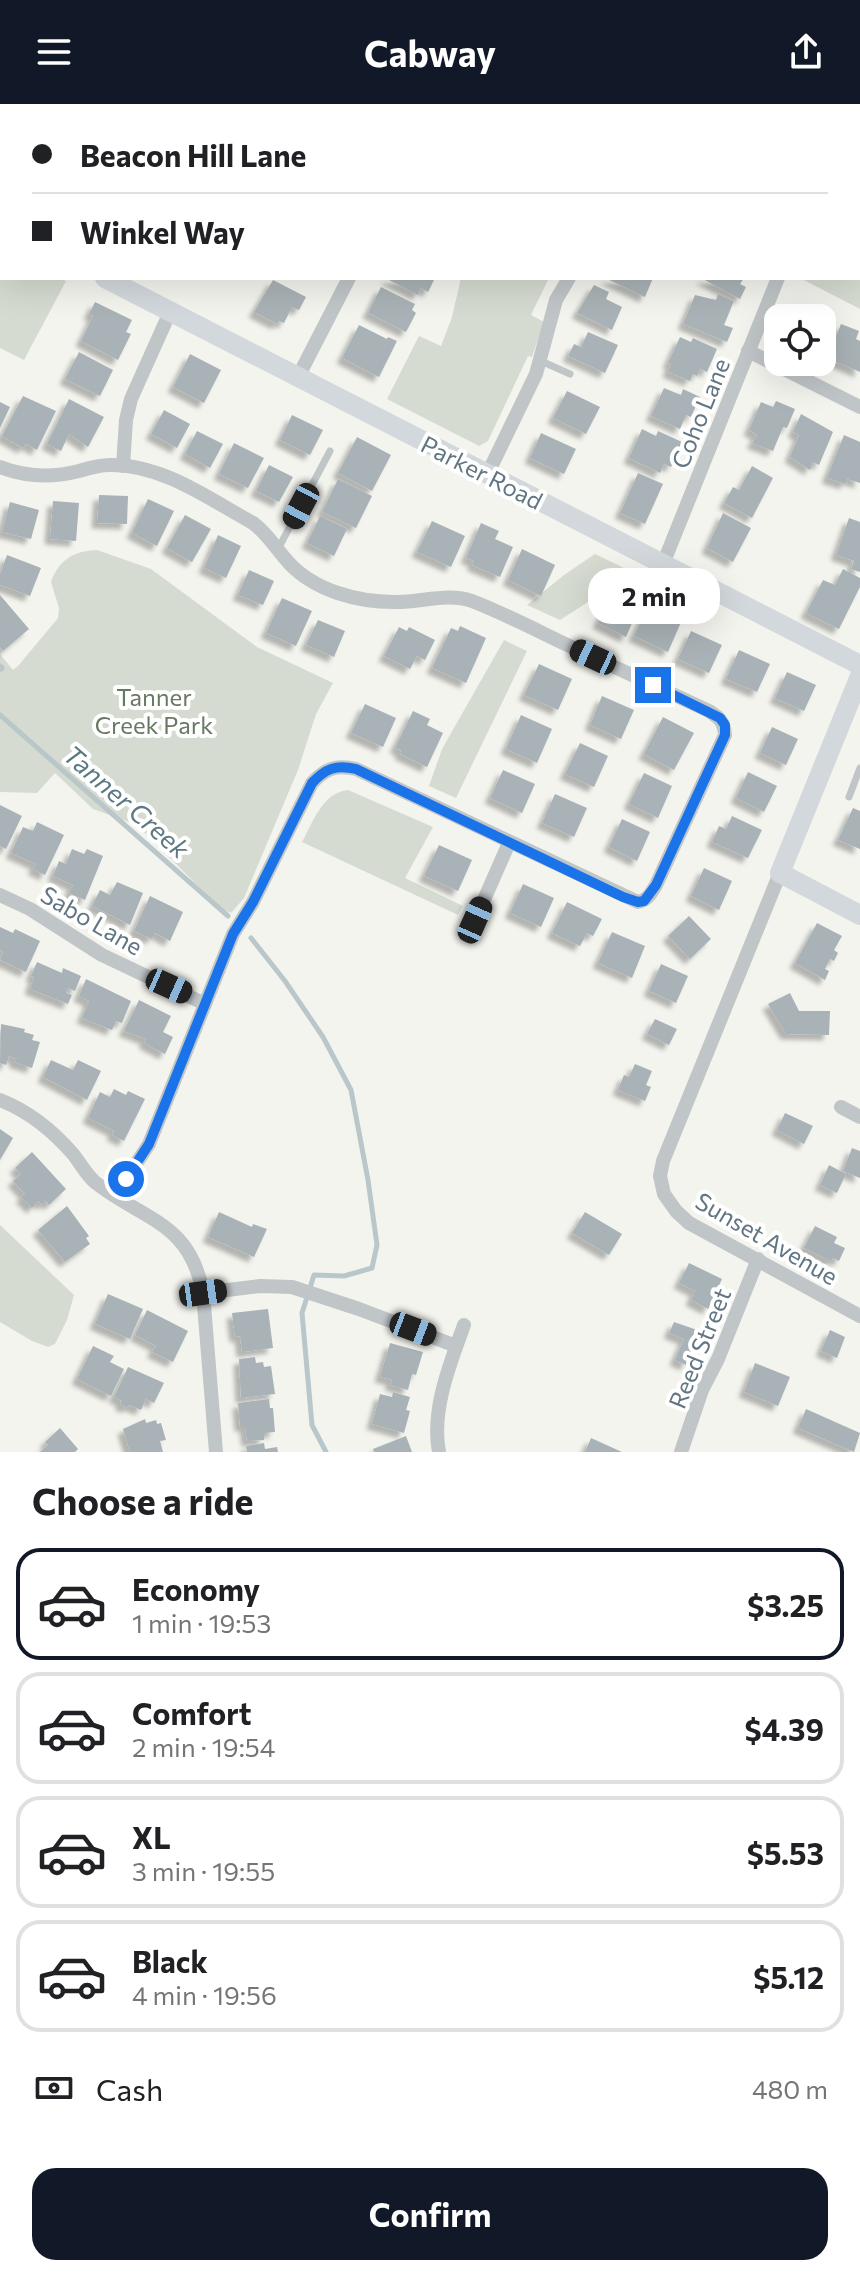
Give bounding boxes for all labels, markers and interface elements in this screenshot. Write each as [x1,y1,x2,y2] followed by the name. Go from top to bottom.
[32,30,76,74] icon: menu
[364,30,496,74] text: Cabway
[784,30,828,74] icon: share
[80,136,306,173] text: Beacon Hill Lane
[80,213,245,250] text: Winkel Way
[764,304,836,376] map controls
[764,304,836,376] button: locate
[665,354,735,472] street label: Coho Lane
[416,429,548,515] street label: Parker Road
[279,479,323,533] car
[587,569,719,625] callout: 2 min
[622,580,686,611] text: 2 min
[566,636,620,678] car
[635,667,671,703] route end
[95,682,213,739] park label: Tanner Creek Park
[58,738,197,865] water label: Tanner Creek
[36,879,148,961] street label: Sabo Lane
[454,893,496,947] car
[142,965,196,1007] car
[108,1161,144,1197] route start
[691,1186,843,1290] street label: Sunset Avenue
[178,1278,228,1308] car
[662,1284,736,1412] street label: Reed Street
[386,1309,440,1349] car
[32,1478,253,1522] text: Choose a ride
[36,1568,108,1640] icon: car
[132,1570,260,1607] text: Economy
[747,1586,824,1623] text: $3.25
[132,1607,271,1638] text: 1 min · 19:53
[36,1692,108,1764] icon: car
[132,1694,251,1731] text: Comfort
[745,1710,824,1747] text: $4.39
[132,1731,275,1762] text: 2 min · 19:54
[36,1816,108,1888] icon: car
[132,1818,171,1855] text: XL
[747,1834,824,1871] text: $5.53
[132,1855,275,1886] text: 3 min · 19:55
[36,1940,108,2012] icon: car
[132,1942,208,1979] text: Black
[753,1958,824,1995] text: $5.12
[132,1979,277,2010] text: 4 min · 19:56
[32,2066,76,2110] icon: cash
[96,2070,163,2107] text: Cash
[752,2073,828,2104] text: 480 m
[32,2168,828,2260] button: Confirm

